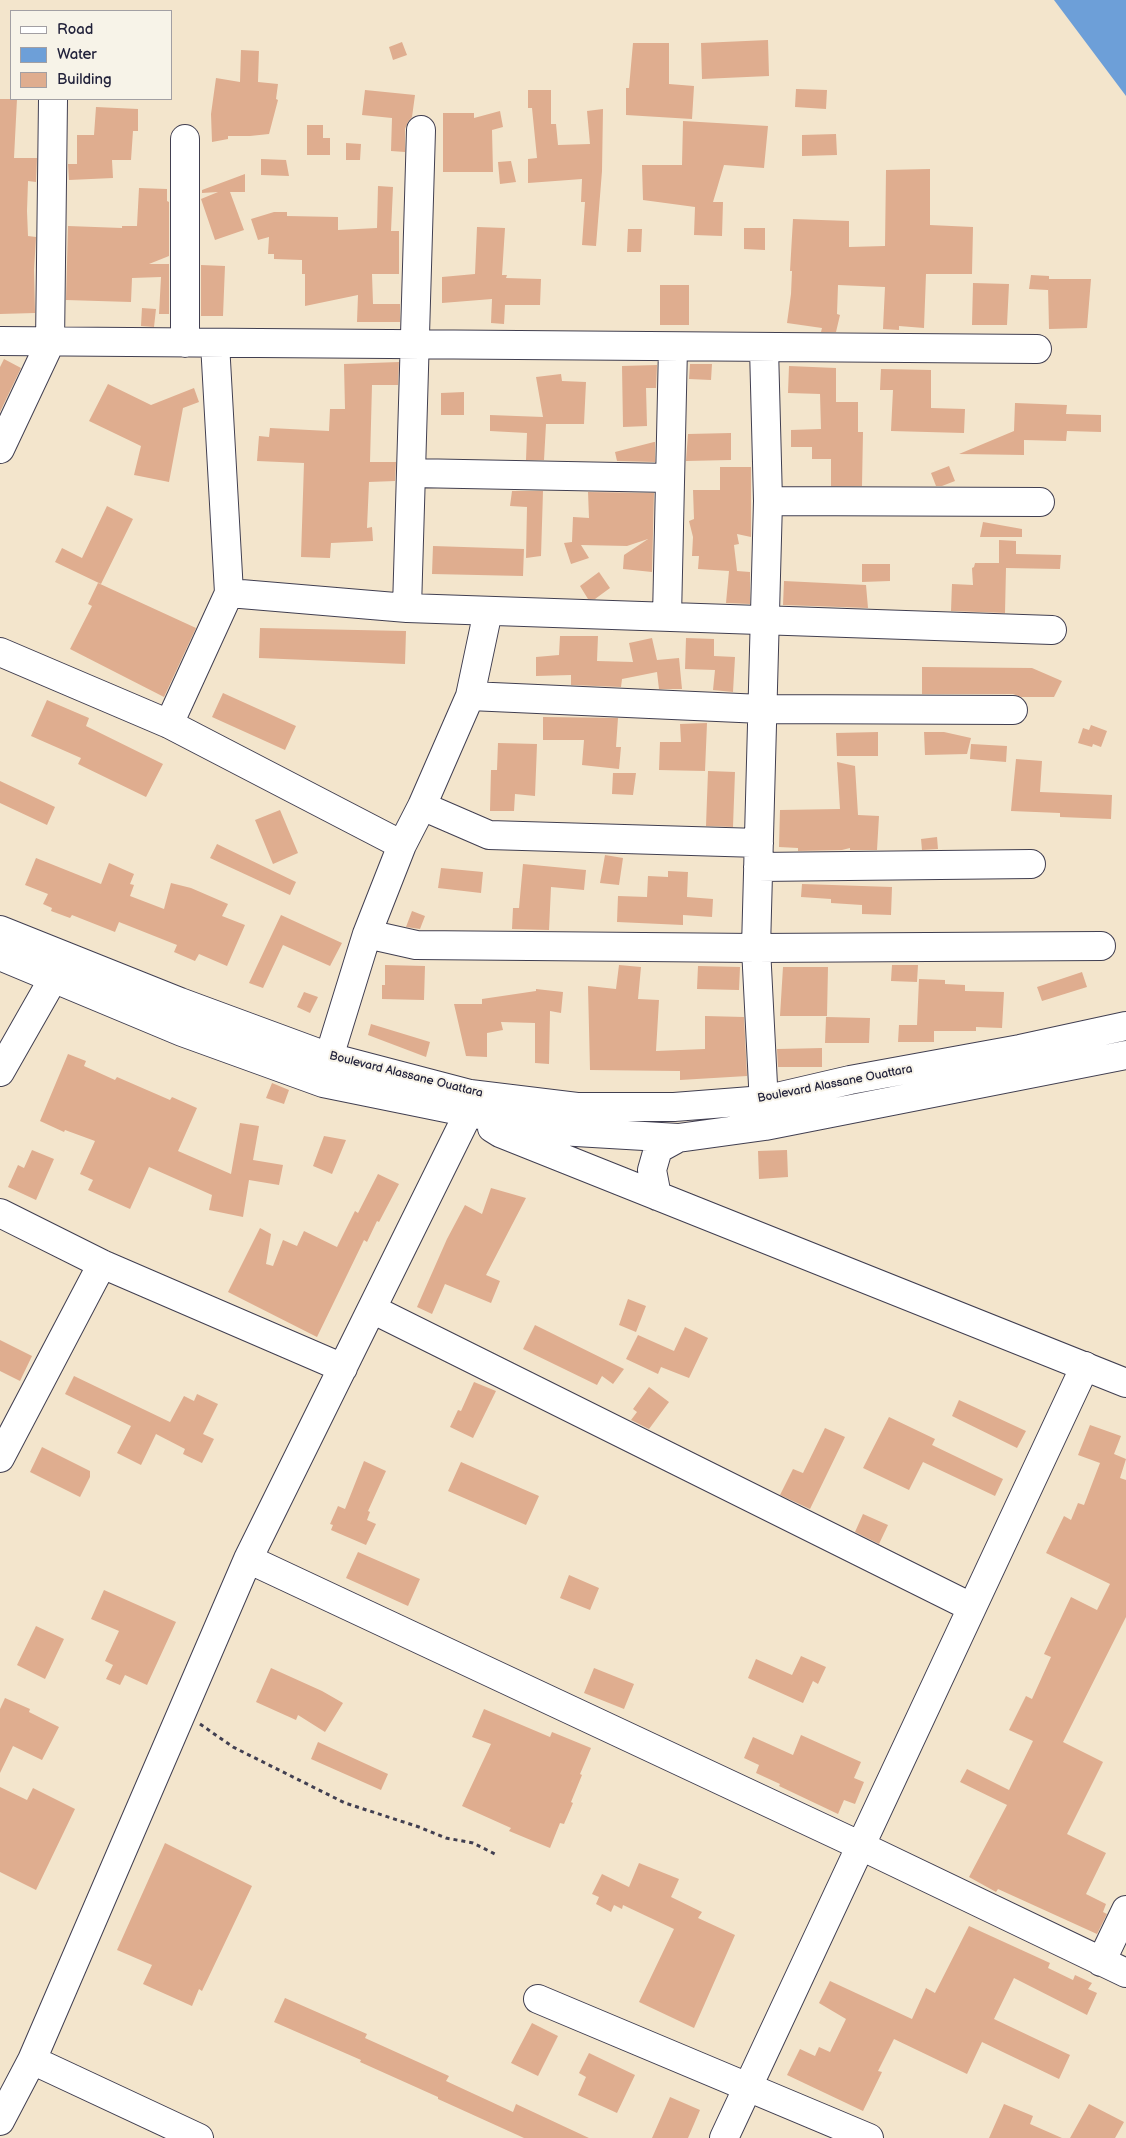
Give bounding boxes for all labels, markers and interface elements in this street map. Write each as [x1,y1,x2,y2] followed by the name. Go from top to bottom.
[10,10,172,100] legend
[57,20,93,39] text: Road
[57,45,97,64] text: Water
[57,70,112,89] text: Building
[328,1049,484,1101] street label: Boulevard Alassane Ouattara
[756,1062,914,1106] street label: Boulevard Alassane Ouattara

